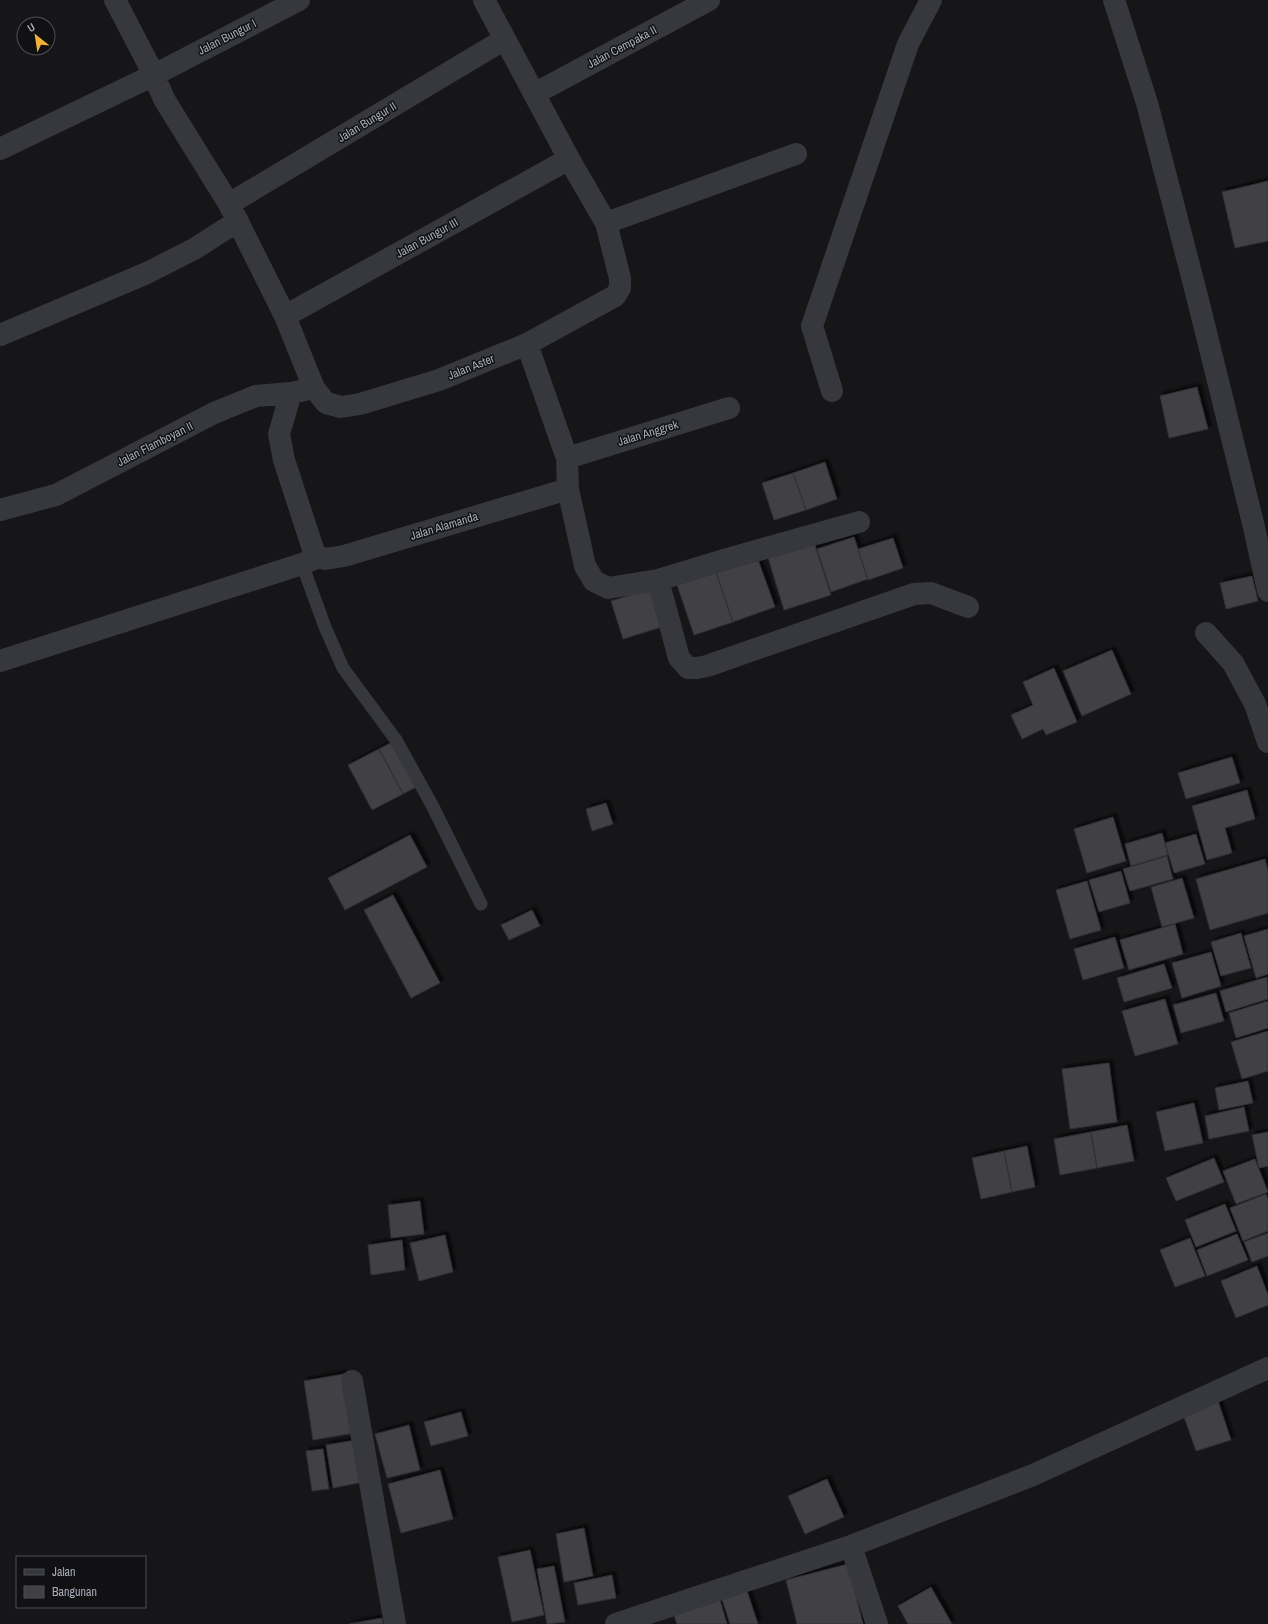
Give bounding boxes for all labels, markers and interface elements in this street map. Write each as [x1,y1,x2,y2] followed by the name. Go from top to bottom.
[195,15,259,59] street label: Jalan Bungur I
[16,16,56,56] north arrow
[25,20,37,35] text: U
[584,22,660,72] street label: Jalan Cempaka II
[335,98,399,146] street label: Jalan Bungur II
[393,214,461,262] street label: Jalan Bungur III
[445,350,497,384] street label: Jalan Aster
[616,416,680,450] street label: Jalan Anggrek
[114,418,196,470] street label: Jalan Flamboyan II
[408,508,480,544] street label: Jalan Alamanda
[16,1556,146,1608] legend
[52,1564,76,1580] text: Jalan
[52,1584,97,1600] text: Bangunan

